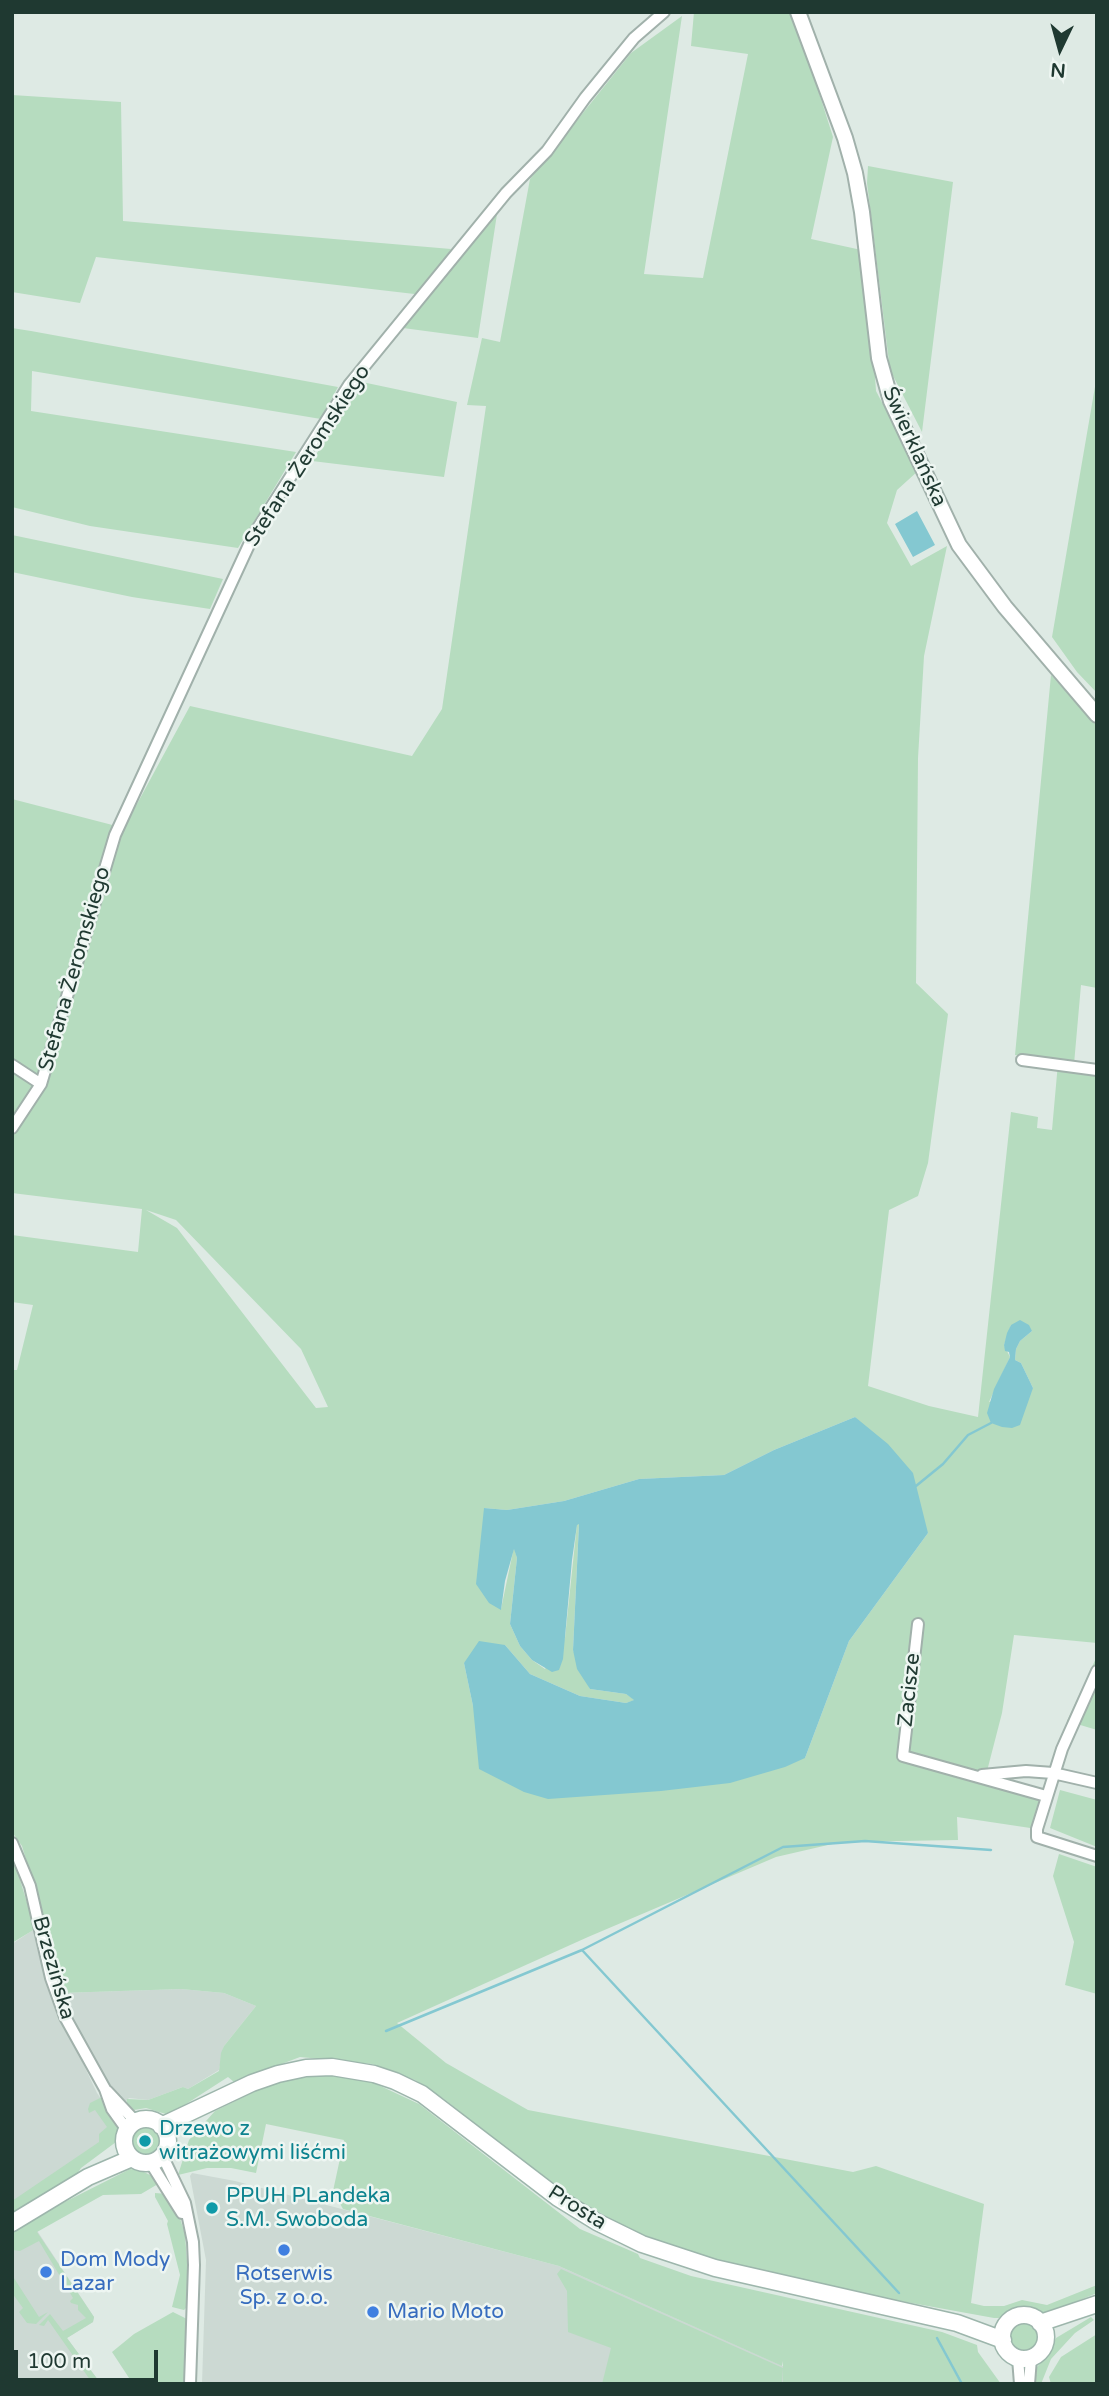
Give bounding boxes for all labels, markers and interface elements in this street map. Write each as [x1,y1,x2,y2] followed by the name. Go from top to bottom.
[1025,14,1095,84] north arrow
[1050,58,1067,82] text: N
[240,360,376,552] street label: Stefana Żeromskiego
[876,383,952,511] street label: Świerklańska
[34,864,116,1074] street label: Stefana Żeromskiego
[894,1652,926,1728] street label: Zacisze
[26,1913,80,2023] street label: Brzezińska
[159,2116,346,2166] place label: Drzewo z witrażowymi liśćmi
[137,2133,153,2149] marker: Drzewo z witrażowymi liśćmi
[543,2180,611,2236] street label: Prosta
[226,2183,390,2233] place label: PPUH PLandeka S.M. Swoboda
[204,2200,220,2216] marker: PPUH PLandeka S.M. Swoboda
[276,2242,292,2258] marker: Rotserwis Sp. z o.o.
[60,2247,170,2297] place label: Dom Mody Lazar
[235,2261,333,2311] place label: Rotserwis Sp. z o.o.
[38,2264,54,2280] marker: Dom Mody Lazar
[387,2299,504,2325] place label: Mario Moto
[365,2304,381,2320] marker: Mario Moto
[18,2336,161,2380] scale bar
[27,2349,91,2374] text: 100 m

